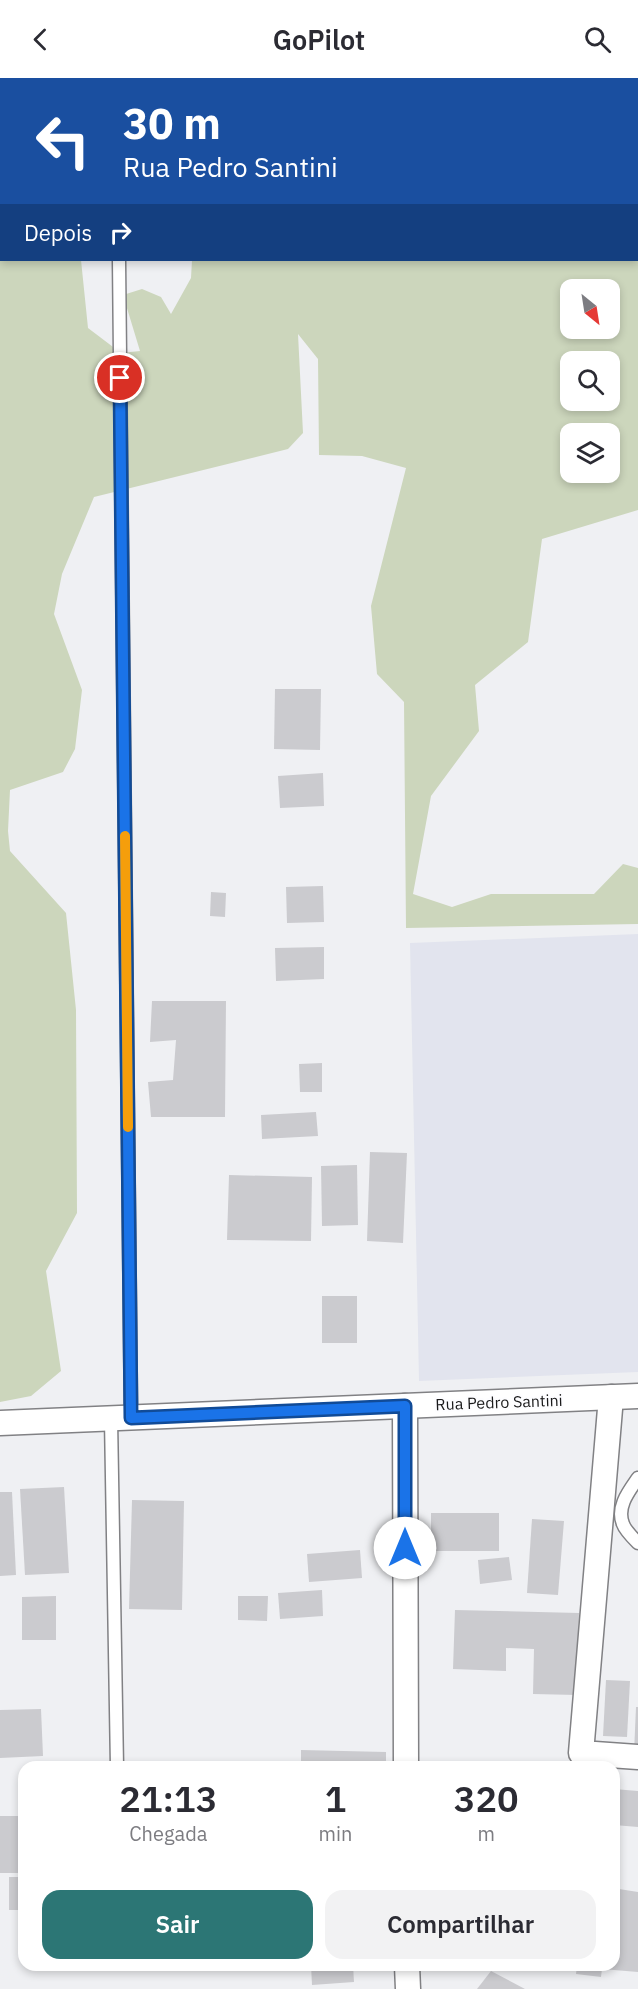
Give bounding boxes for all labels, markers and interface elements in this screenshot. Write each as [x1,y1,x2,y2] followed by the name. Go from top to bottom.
[273,22,365,57] text: GoPilot
[24,23,57,56] icon: back
[581,23,614,56] icon: search
[123,96,221,151] text: 30 m
[24,102,102,180] icon: left
[123,149,338,184] text: Rua Pedro Santini
[104,216,137,249] icon: right
[24,218,92,247] text: Depois
[560,279,620,339] north arrow
[560,279,620,483] map controls
[560,351,620,411] button: search
[94,352,145,403] pin
[103,361,136,394] icon: arrive
[560,423,620,483] button: layers
[435,1390,563,1414] street label: Rua Pedro Santini
[373,1516,437,1580] position arrow
[119,1775,217,1822] text: 21:13
[325,1775,346,1822] text: 1
[454,1775,519,1822] text: 320
[129,1820,207,1847] text: Chegada
[319,1820,352,1847] text: min
[477,1820,495,1847] text: m
[42,1890,313,1959] button: Sair
[325,1890,596,1959] button: Compartilhar

